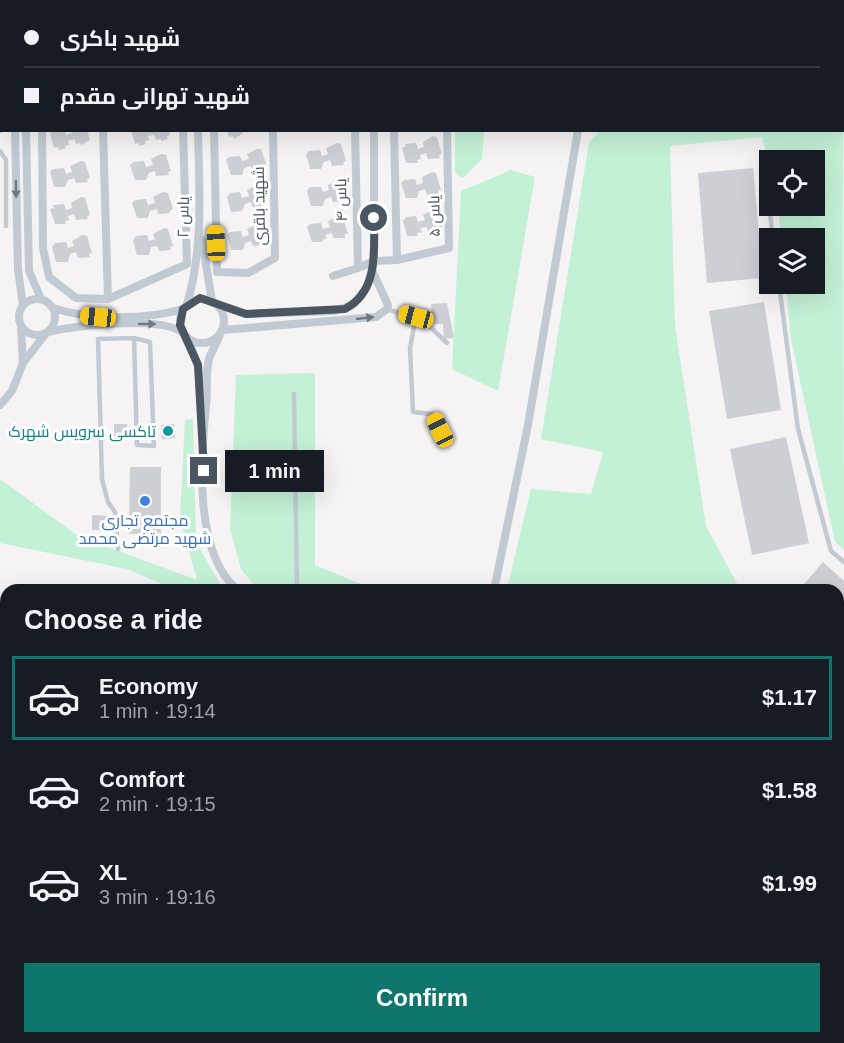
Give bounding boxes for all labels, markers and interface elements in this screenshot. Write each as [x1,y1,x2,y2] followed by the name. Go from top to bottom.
[60,26,180,51] text: شهید باکری
[60,84,250,109] text: شهید تهرانی مقدم
[759,150,825,294] map controls
[759,150,825,216] button: locate
[250,166,270,246] street label: شهید باقری
[332,177,352,222] street label: یاس ۴
[11,179,21,198] one-way arrow
[425,194,445,237] street label: یاس ۵
[174,196,194,238] street label: یاس ۲
[360,204,387,231] route start
[206,225,226,261] car
[759,228,825,294] button: layers
[396,304,436,330] car
[79,306,117,328] car
[355,313,374,323] one-way arrow
[137,319,156,329] one-way arrow
[424,410,456,450] car
[8,423,157,442] place label: تاکسی سرویس شهرک
[161,424,175,438] marker: تاکسی سرویس شهرک
[225,450,324,492] callout: 1 min
[190,457,217,484] route end
[248,460,301,482] text: 1 min
[138,494,152,508] marker: مجتمع تجاری شهید مرتضی محمد
[79,512,211,549] place label: مجتمع تجاری شهید مرتضی محمد
[24,605,203,635] text: Choose a ride
[27,671,81,725] icon: car
[99,674,198,699] text: Economy
[762,685,817,710] text: $1.17
[99,700,216,722] text: 1 min · 19:14
[27,764,81,818] icon: car
[99,767,185,792] text: Comfort
[762,778,817,803] text: $1.58
[99,793,216,815] text: 2 min · 19:15
[27,857,81,911] icon: car
[99,860,127,885] text: XL
[762,871,817,896] text: $1.99
[99,886,216,908] text: 3 min · 19:16
[24,963,820,1032] button: Confirm

